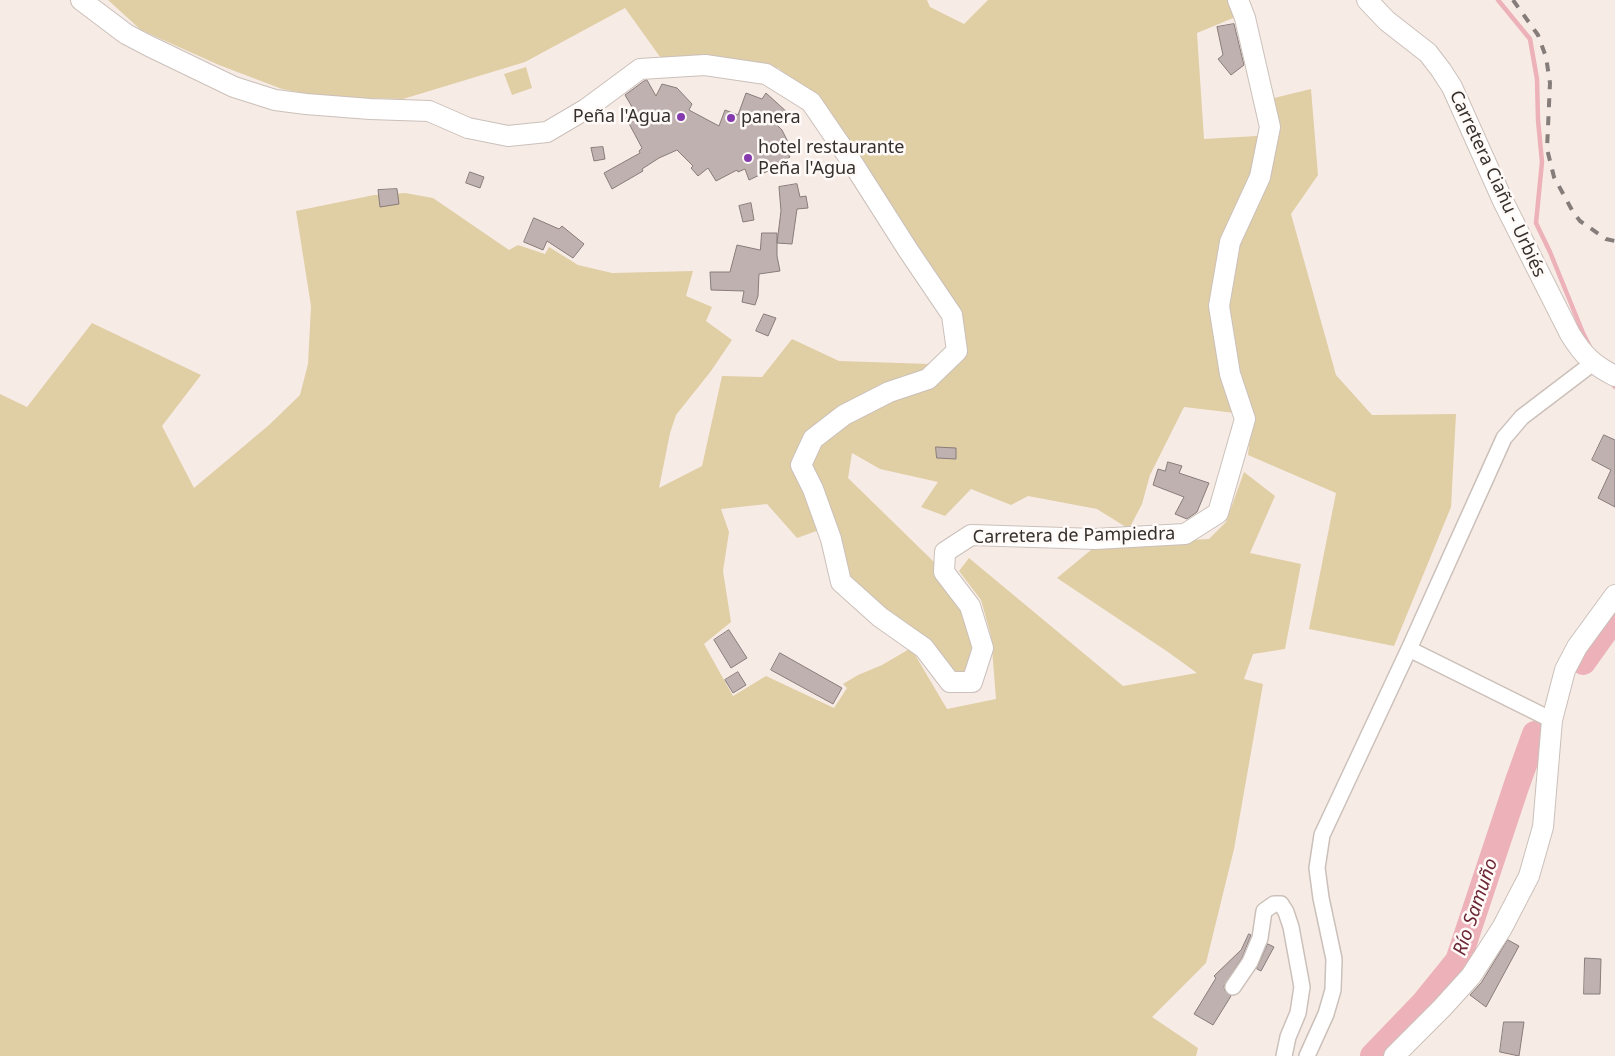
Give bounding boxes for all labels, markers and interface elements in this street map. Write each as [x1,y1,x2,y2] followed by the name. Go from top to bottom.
[1444,87,1550,281] street label: Carretera Ciañu - Urbiés
[573,106,671,128] place label: Peña l'Agua
[741,107,801,129] place label: panera
[675,111,687,123] marker: Peña l'Agua
[725,112,737,124] marker: panera
[758,137,905,180] place label: hotel restaurante Peña l'Agua
[742,152,754,164] marker: hotel restaurante Peña l'Agua
[973,523,1175,549] street label: Carretera de Pampiedra
[1449,855,1503,959] water label: Río Samuño

